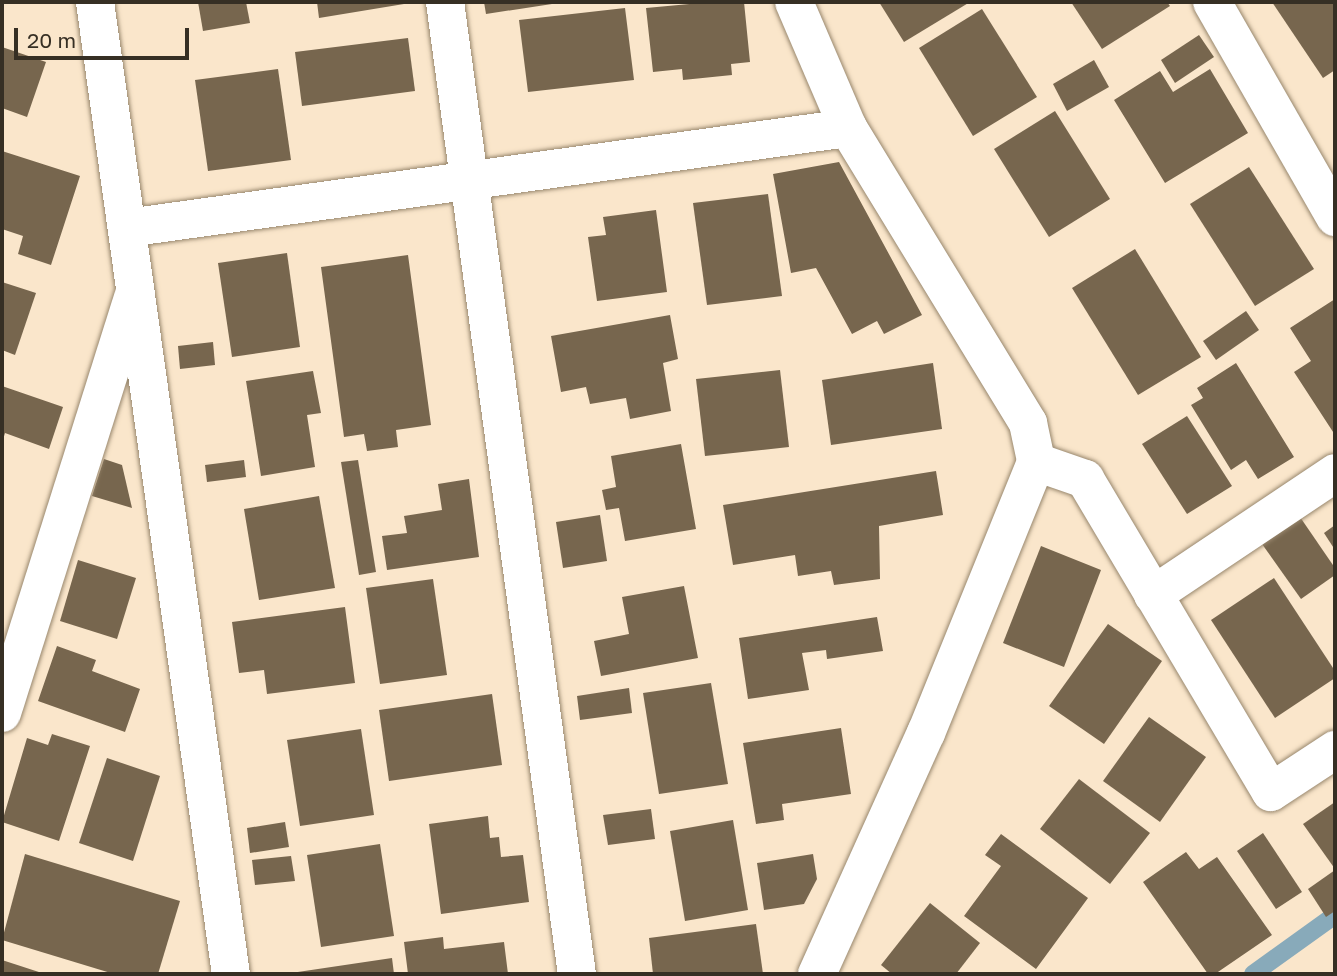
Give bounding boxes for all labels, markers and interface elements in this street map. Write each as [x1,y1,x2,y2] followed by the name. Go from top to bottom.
[18,14,192,58] scale bar
[27,27,76,53] text: 20 m

